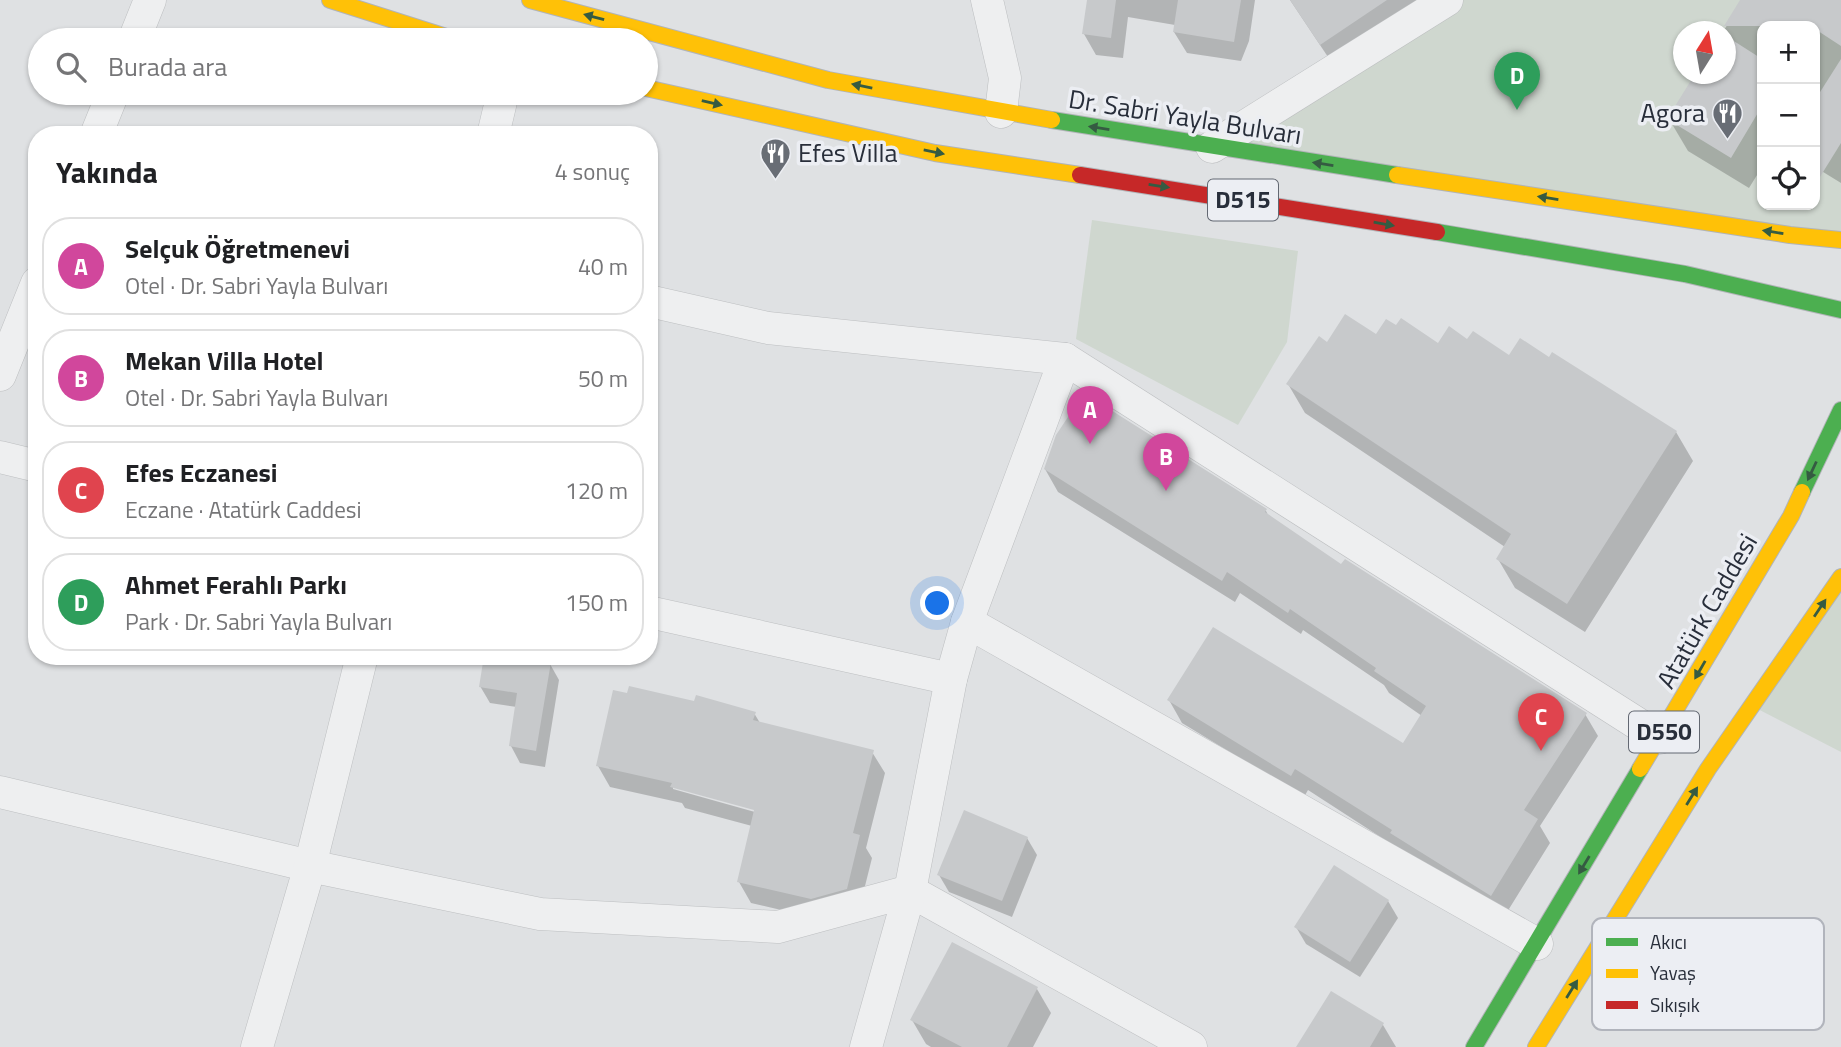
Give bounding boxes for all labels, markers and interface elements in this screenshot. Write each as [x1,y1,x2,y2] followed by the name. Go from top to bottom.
[583,11,605,22] one-way arrow
[1673,21,1736,84] north arrow
[1757,21,1820,210] map controls
[1757,21,1820,84] button: +
[28,28,658,105] search box
[108,47,227,86] text: Burada ara
[52,48,90,86] icon: search
[1494,52,1540,110] pin: D
[1066,79,1304,154] street label: Dr. Sabri Yayla Bulvarı
[851,80,873,91] one-way arrow
[1757,84,1820,147] button: −
[1641,93,1705,132] place label: Agora
[1711,96,1745,140] restaurant icon: Agora
[701,98,723,109] one-way arrow
[1088,123,1110,134] one-way arrow
[798,133,897,172] place label: Efes Villa
[758,136,792,180] restaurant icon: Efes Villa
[923,147,945,158] one-way arrow
[1757,147,1820,210] button: locate
[56,149,158,195] text: Yakında
[555,154,630,189] text: 4 sonuç
[1312,158,1334,169] one-way arrow
[1208,180,1278,220] road number: D515
[1148,181,1170,192] one-way arrow
[1537,192,1559,203] one-way arrow
[1373,219,1395,230] one-way arrow
[1762,226,1784,237] one-way arrow
[125,229,350,268] text: Selçuk Öğretmenevi
[74,249,88,284] text: A
[578,249,628,284] text: 40 m
[125,268,388,303] text: Otel · Dr. Sabri Yayla Bulvarı
[125,341,324,380] text: Mekan Villa Hotel
[74,361,88,396] text: B
[578,361,628,396] text: 50 m
[125,380,388,415] text: Otel · Dr. Sabri Yayla Bulvarı
[1067,386,1113,444] pin: A
[1143,433,1189,491] pin: B
[125,453,277,492] text: Efes Eczanesi
[1806,461,1817,482] one-way arrow
[75,473,87,508] text: C
[565,473,628,508] text: 120 m
[125,492,362,527] text: Eczane · Atatürk Caddesi
[1646,526,1767,695] street label: Atatürk Caddesi
[125,565,347,604] text: Ahmet Ferahlı Parkı
[74,585,88,620] text: D
[565,585,628,620] text: 150 m
[920,586,954,620] your location
[1813,599,1827,617] one-way arrow
[125,604,392,639] text: Park · Dr. Sabri Yayla Bulvarı
[1694,660,1707,679] one-way arrow
[1518,693,1564,751] pin: C
[1629,712,1699,752] road number: D550
[1685,786,1698,805] one-way arrow
[1578,856,1590,875] one-way arrow
[1592,918,1824,1030] legend
[1650,927,1687,956] text: Akıcı
[1650,958,1696,987] text: Yavaş
[1565,979,1578,999] one-way arrow
[1650,990,1700,1019] text: Sıkışık

